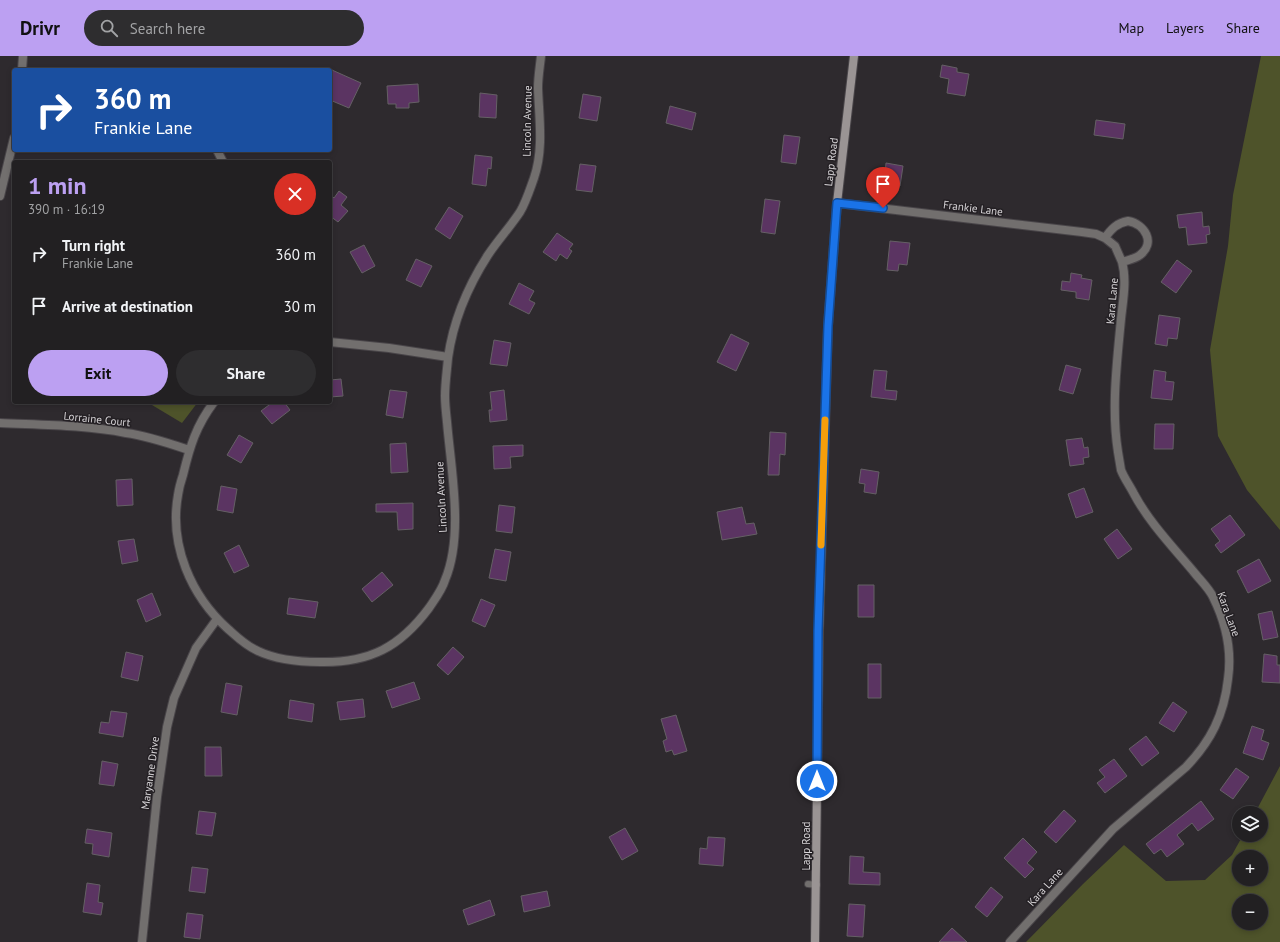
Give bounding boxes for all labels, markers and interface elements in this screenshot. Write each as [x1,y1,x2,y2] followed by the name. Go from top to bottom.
[84,10,364,46] search box
[20,16,60,40] text: Drivr
[98,17,120,39] icon: search
[130,19,205,38] text: Search here
[1118,19,1144,37] text: Map
[1166,19,1204,37] text: Layers
[1226,19,1260,37] text: Share
[94,80,171,117] text: 360 m
[28,84,80,136] icon: right
[519,85,535,157] street label: Lincoln Avenue
[94,116,192,139] text: Frankie Lane
[821,137,841,187] street label: Lapp Road
[866,167,900,208] pin
[28,170,87,201] text: 1 min
[274,173,316,215] button: close
[872,173,894,195] icon: arrive
[942,197,1004,219] street label: Frankie Lane
[28,201,105,218] text: 390 m · 16:19
[62,236,125,255] text: Turn right
[28,243,50,265] icon: right
[275,245,316,264] text: 360 m
[62,255,133,272] text: Frankie Lane
[1103,277,1121,325] street label: Kara Lane
[28,295,50,317] icon: arrive
[62,297,193,316] text: Arrive at destination
[283,297,316,316] text: 30 m
[28,350,168,396] button: Exit
[176,350,316,396] button: Share
[63,409,131,429] street label: Lorraine Court
[432,461,450,533] street label: Lincoln Avenue
[1214,590,1244,639] street label: Kara Lane
[138,735,162,810] street label: Maryanne Drive
[796,760,838,802] position arrow
[1232,806,1268,930] map controls
[1232,806,1268,842] button: layers
[799,821,813,871] street label: Lapp Road
[1232,850,1268,886] button: +
[1024,865,1066,909] street label: Kara Lane
[1232,894,1268,930] button: −

